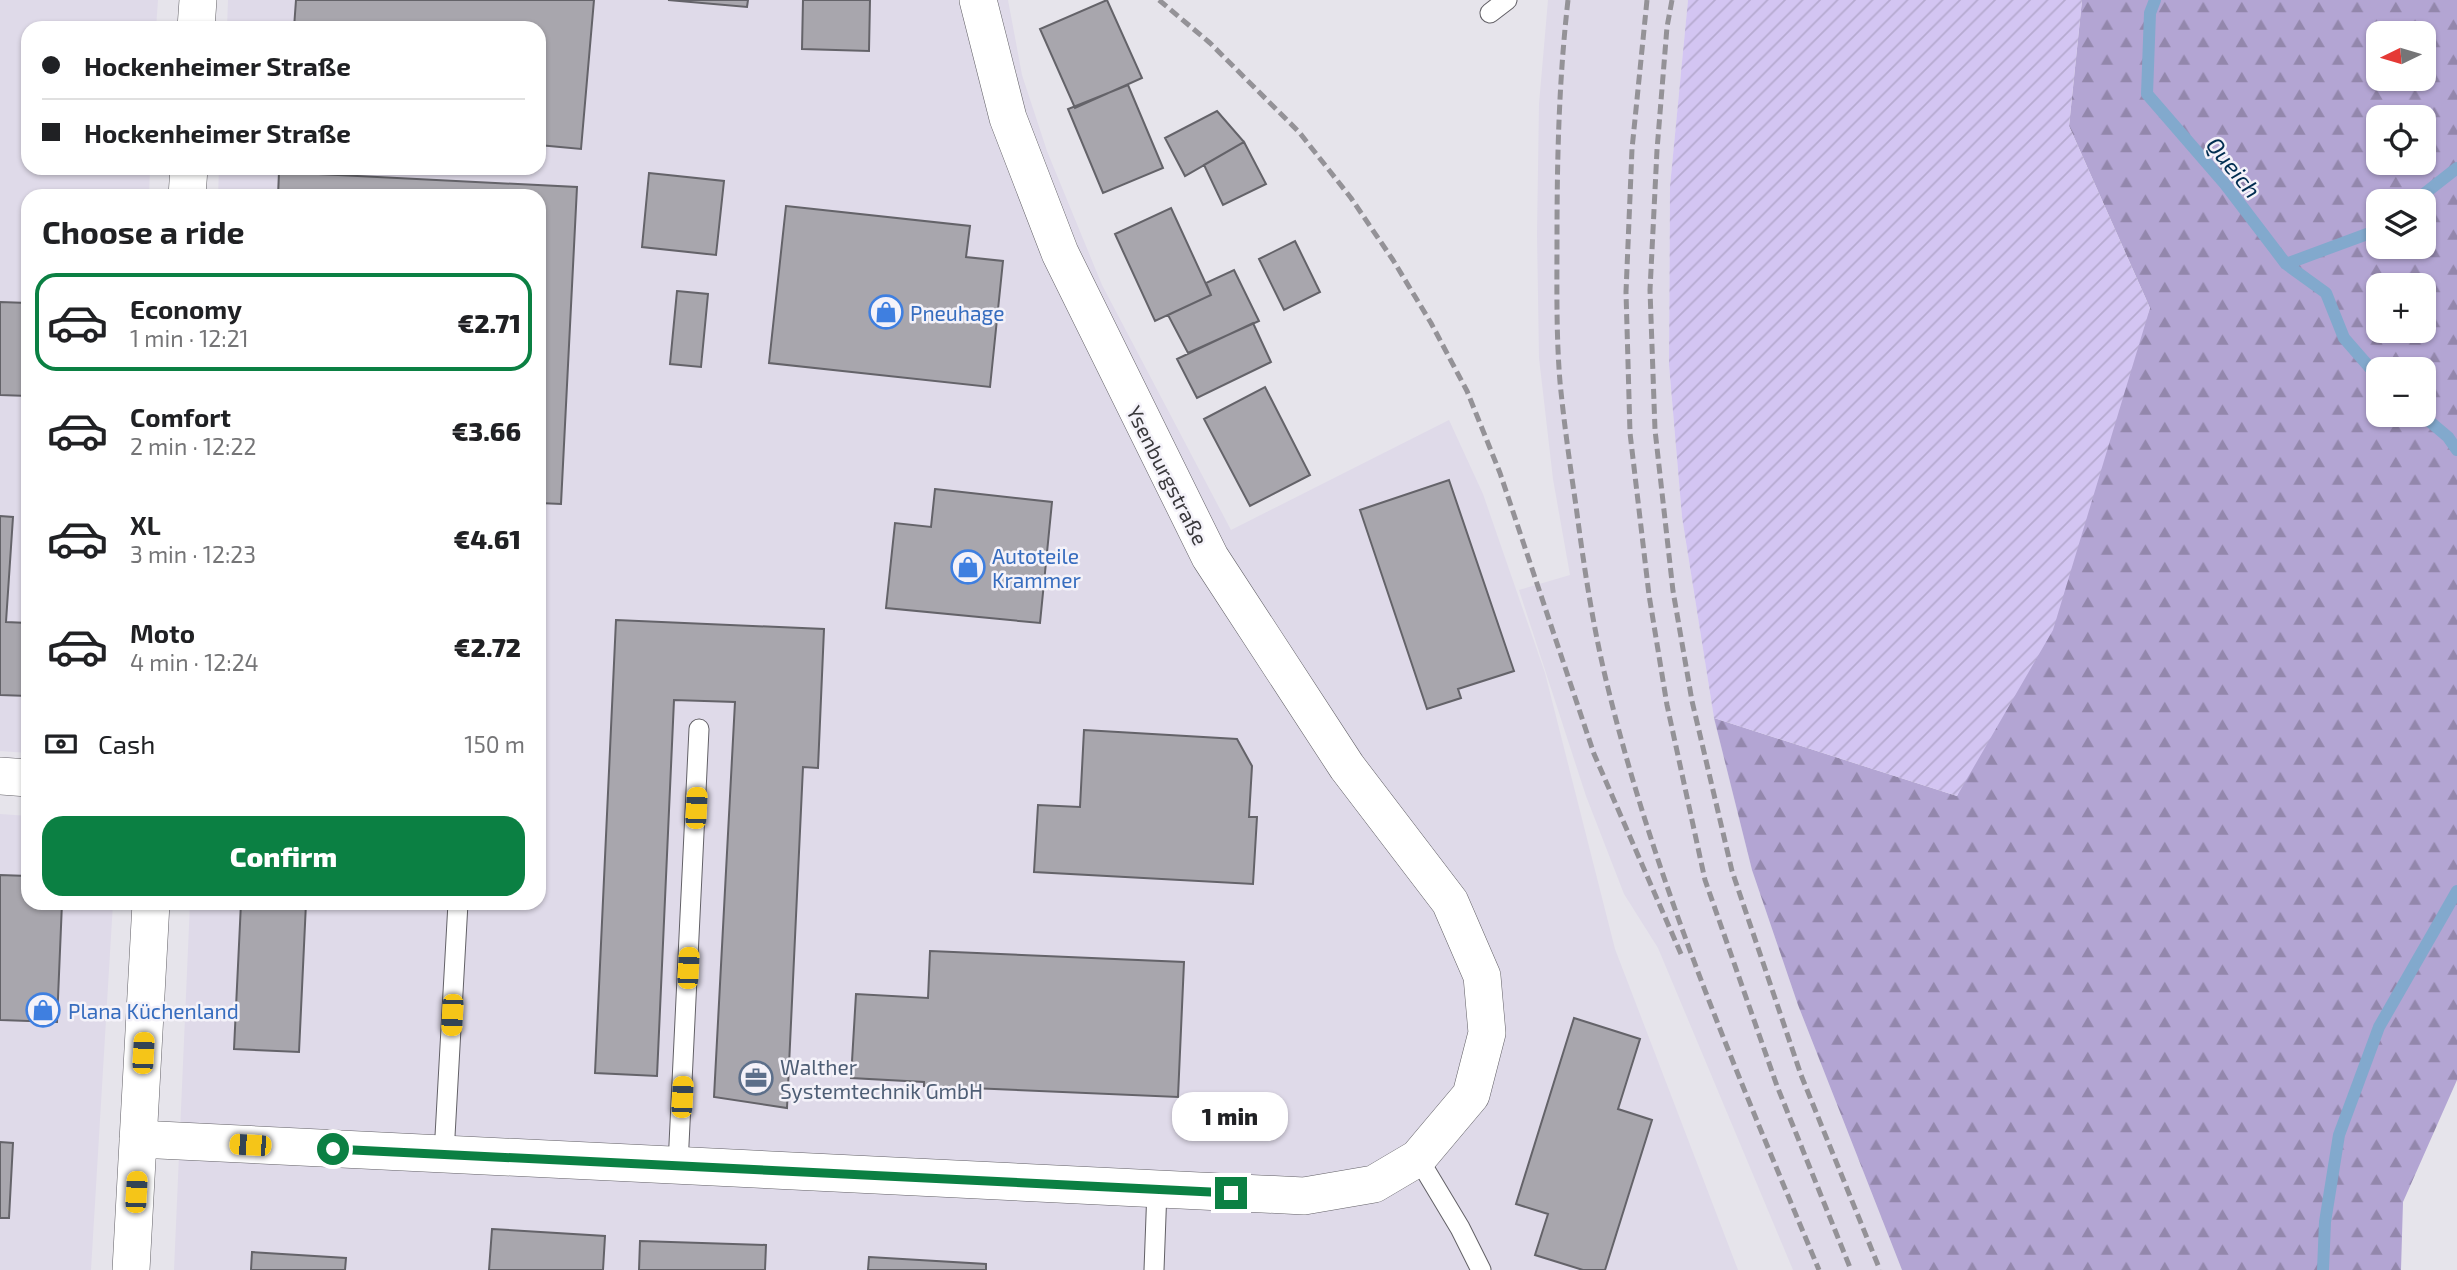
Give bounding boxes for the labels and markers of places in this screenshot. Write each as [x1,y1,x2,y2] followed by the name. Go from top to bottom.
[867,293,905,331] shop icon: Pneuhage
[910,300,1004,325] place label: Pneuhage
[992,543,1081,592] place label: Autoteile Krammer
[949,548,987,586] shop icon: Autoteile Krammer
[24,991,62,1029] shop icon: Plana Küchenland
[68,998,239,1023] place label: Plana Küchenland
[780,1054,983,1103] place label: Walther Systemtechnik GmbH
[737,1059,775,1097] office icon: Walther Systemtechnik GmbH

